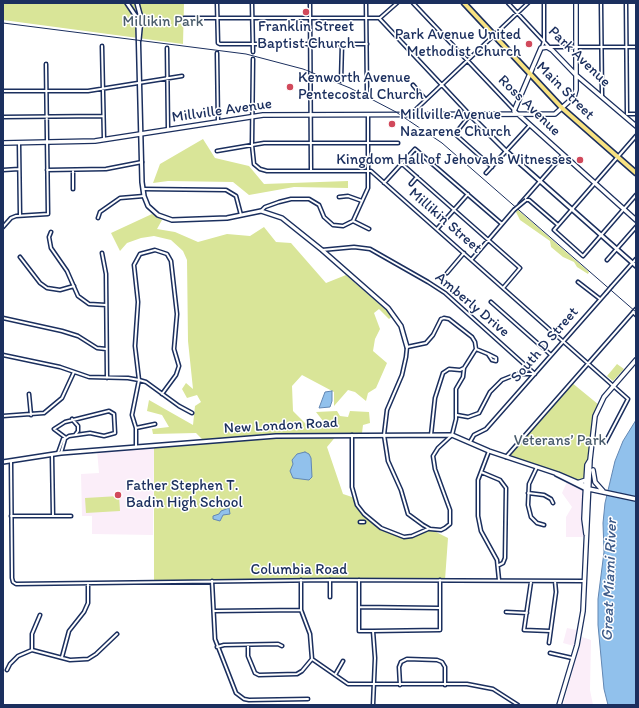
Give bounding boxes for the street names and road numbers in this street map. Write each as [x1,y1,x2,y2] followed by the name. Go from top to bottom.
[544,23,614,91] street label: Park Avenue
[532,58,598,124] street label: Main Street
[494,72,564,140] street label: Ross Avenue
[171,95,273,127] street label: Millville Avenue
[405,184,485,258] street label: Millikin Street
[431,269,513,341] street label: Amberly Drive
[507,304,583,386] street label: South D Street
[223,414,339,438] street label: New London Road
[251,561,347,579] street label: Columbia Road

